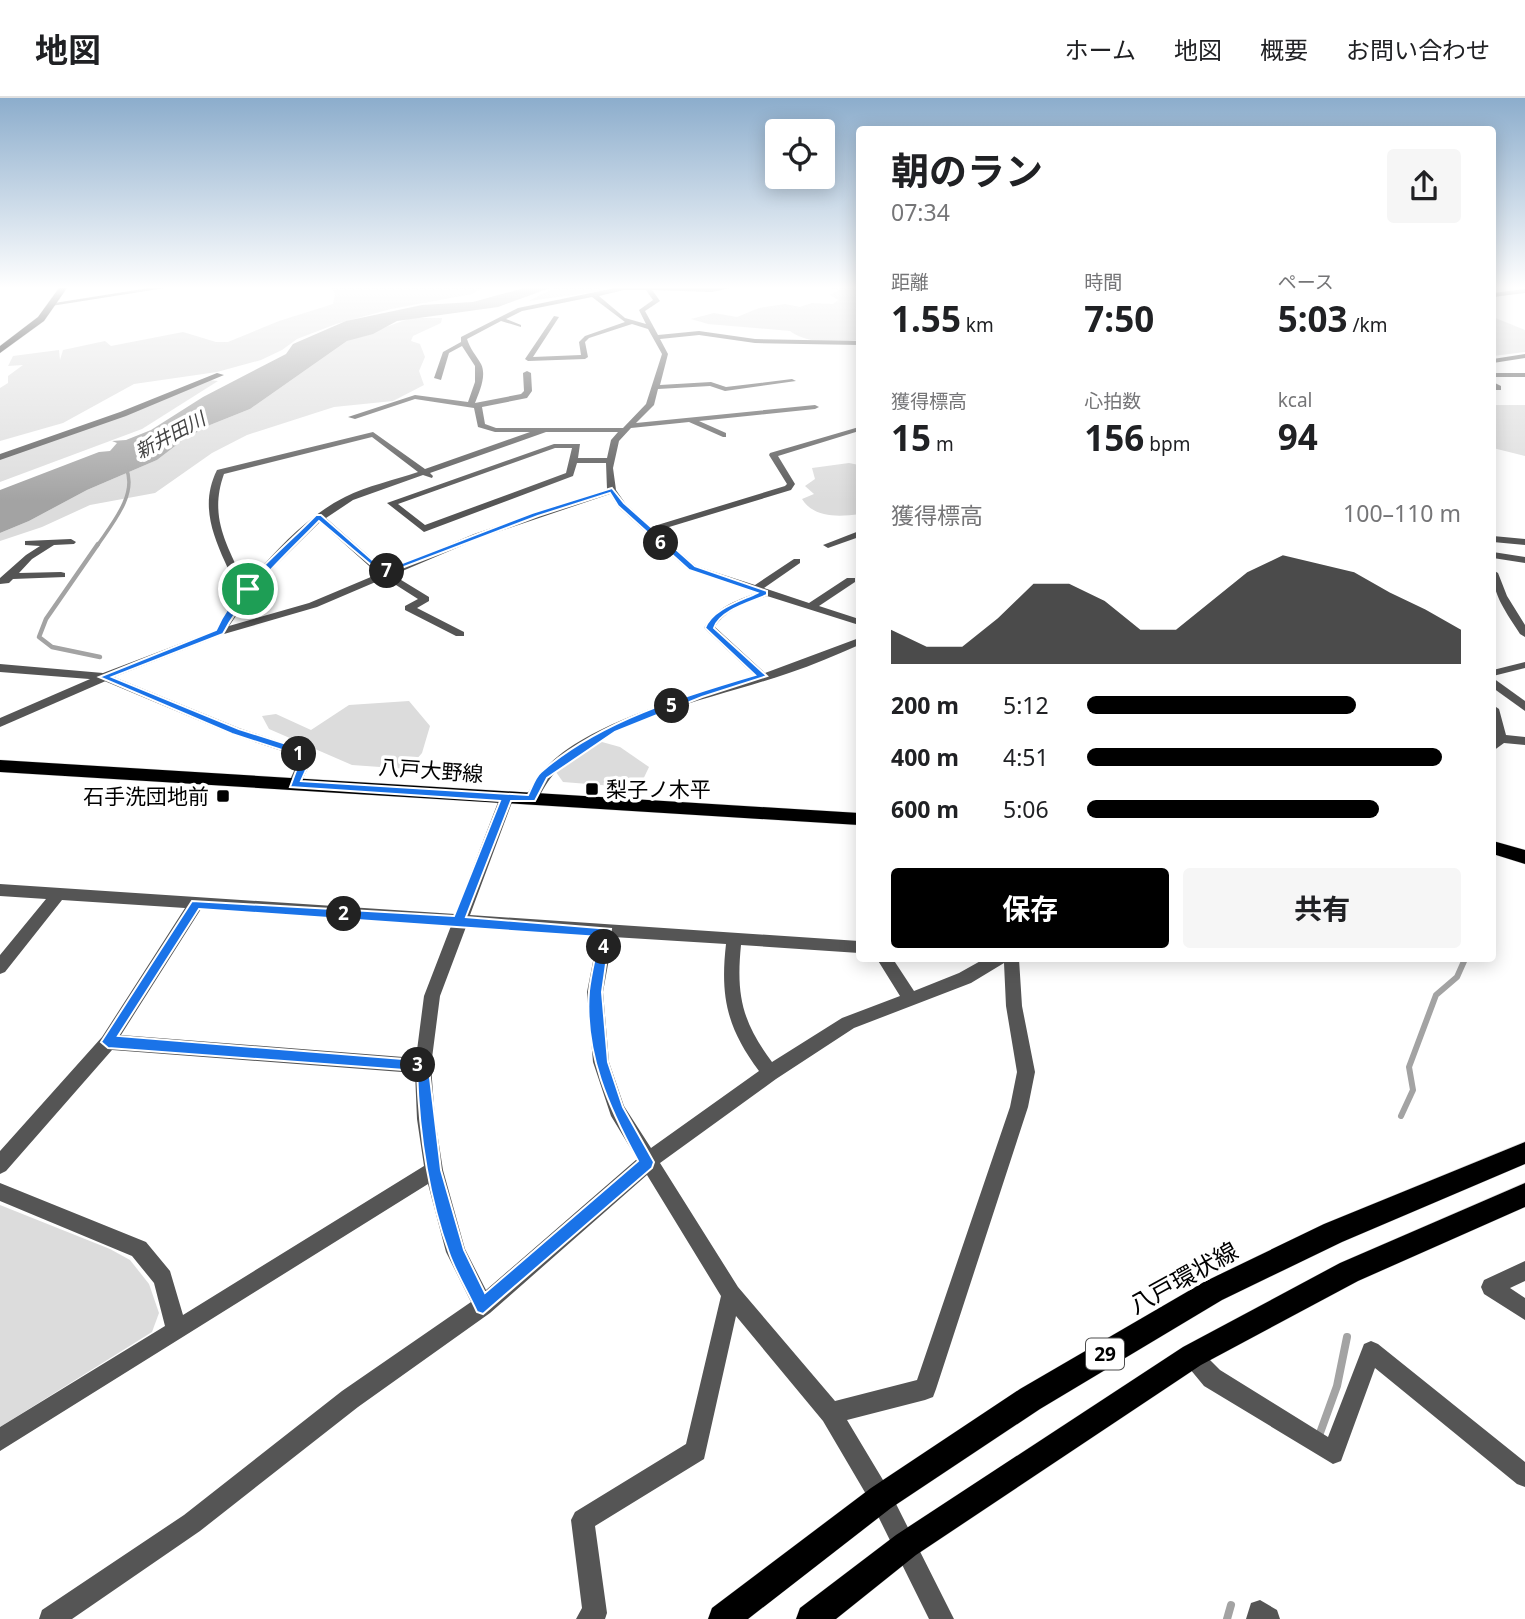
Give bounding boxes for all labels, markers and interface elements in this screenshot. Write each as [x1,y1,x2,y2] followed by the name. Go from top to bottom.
[35,27,101,72] text: 地図
[1065,33,1136,66] text: ホーム
[1174,33,1222,66] text: 地図
[1260,33,1308,66] text: 概要
[1346,33,1490,66] text: お問い合わせ
[765,119,835,189] map controls
[765,119,835,189] button: locate
[891,144,1043,196] text: 朝のラン
[1387,149,1461,223] button: share
[891,196,950,228] text: 07:34
[891,269,929,295] text: 距離
[1084,269,1122,295] text: 時間
[1278,269,1334,295] text: ペース
[891,295,961,342] text: 1.55
[1084,295,1154,342] text: 7:50
[1278,295,1348,342] text: 5:03
[961,312,994,338] text: km
[1348,312,1387,338] text: /km
[1278,387,1312,413] text: kcal
[891,388,967,414] text: 獲得標高
[1084,388,1141,414] text: 心拍数
[130,405,211,464] water label: 新井田川
[1278,413,1318,460] text: 94
[891,414,931,461] text: 15
[1084,414,1144,461] text: 156
[931,431,954,457] text: m
[1144,431,1190,457] text: bpm
[1343,497,1461,529] text: 100–110 m
[891,499,983,531] text: 獲得標高
[644,526,678,560] pin: 6
[655,529,666,555] text: 6
[370,554,404,588] pin: 7
[381,557,392,583] text: 7
[218,559,278,619] pin
[229,570,267,608] icon: arrive
[654,688,690,724] pin: 5
[891,689,959,721] text: 200 m
[1003,689,1049,721] text: 5:12
[666,692,677,718] text: 5
[282,736,316,772] pin: 1
[293,740,304,766] text: 1
[891,741,959,773] text: 400 m
[1003,741,1049,773] text: 4:51
[378,752,484,788] street label: 八戸大野線
[606,775,711,803] place label: 梨子ノ木平
[584,781,600,797] marker: 梨子ノ木平
[83,782,209,810] place label: 石手洗団地前
[215,788,231,804] marker: 石手洗団地前
[891,793,959,825] text: 600 m
[1003,793,1049,825] text: 5:06
[891,868,1169,948] button: 保存
[1183,868,1461,948] button: 共有
[326,896,362,932] pin: 2
[338,900,349,926] text: 2
[586,930,622,964] pin: 4
[598,933,609,959] text: 4
[400,1048,436,1082] pin: 3
[412,1051,423,1077] text: 3
[1123,1233,1243,1321] street label: 八戸環状線
[1086,1338,1124,1370] road number: 29

